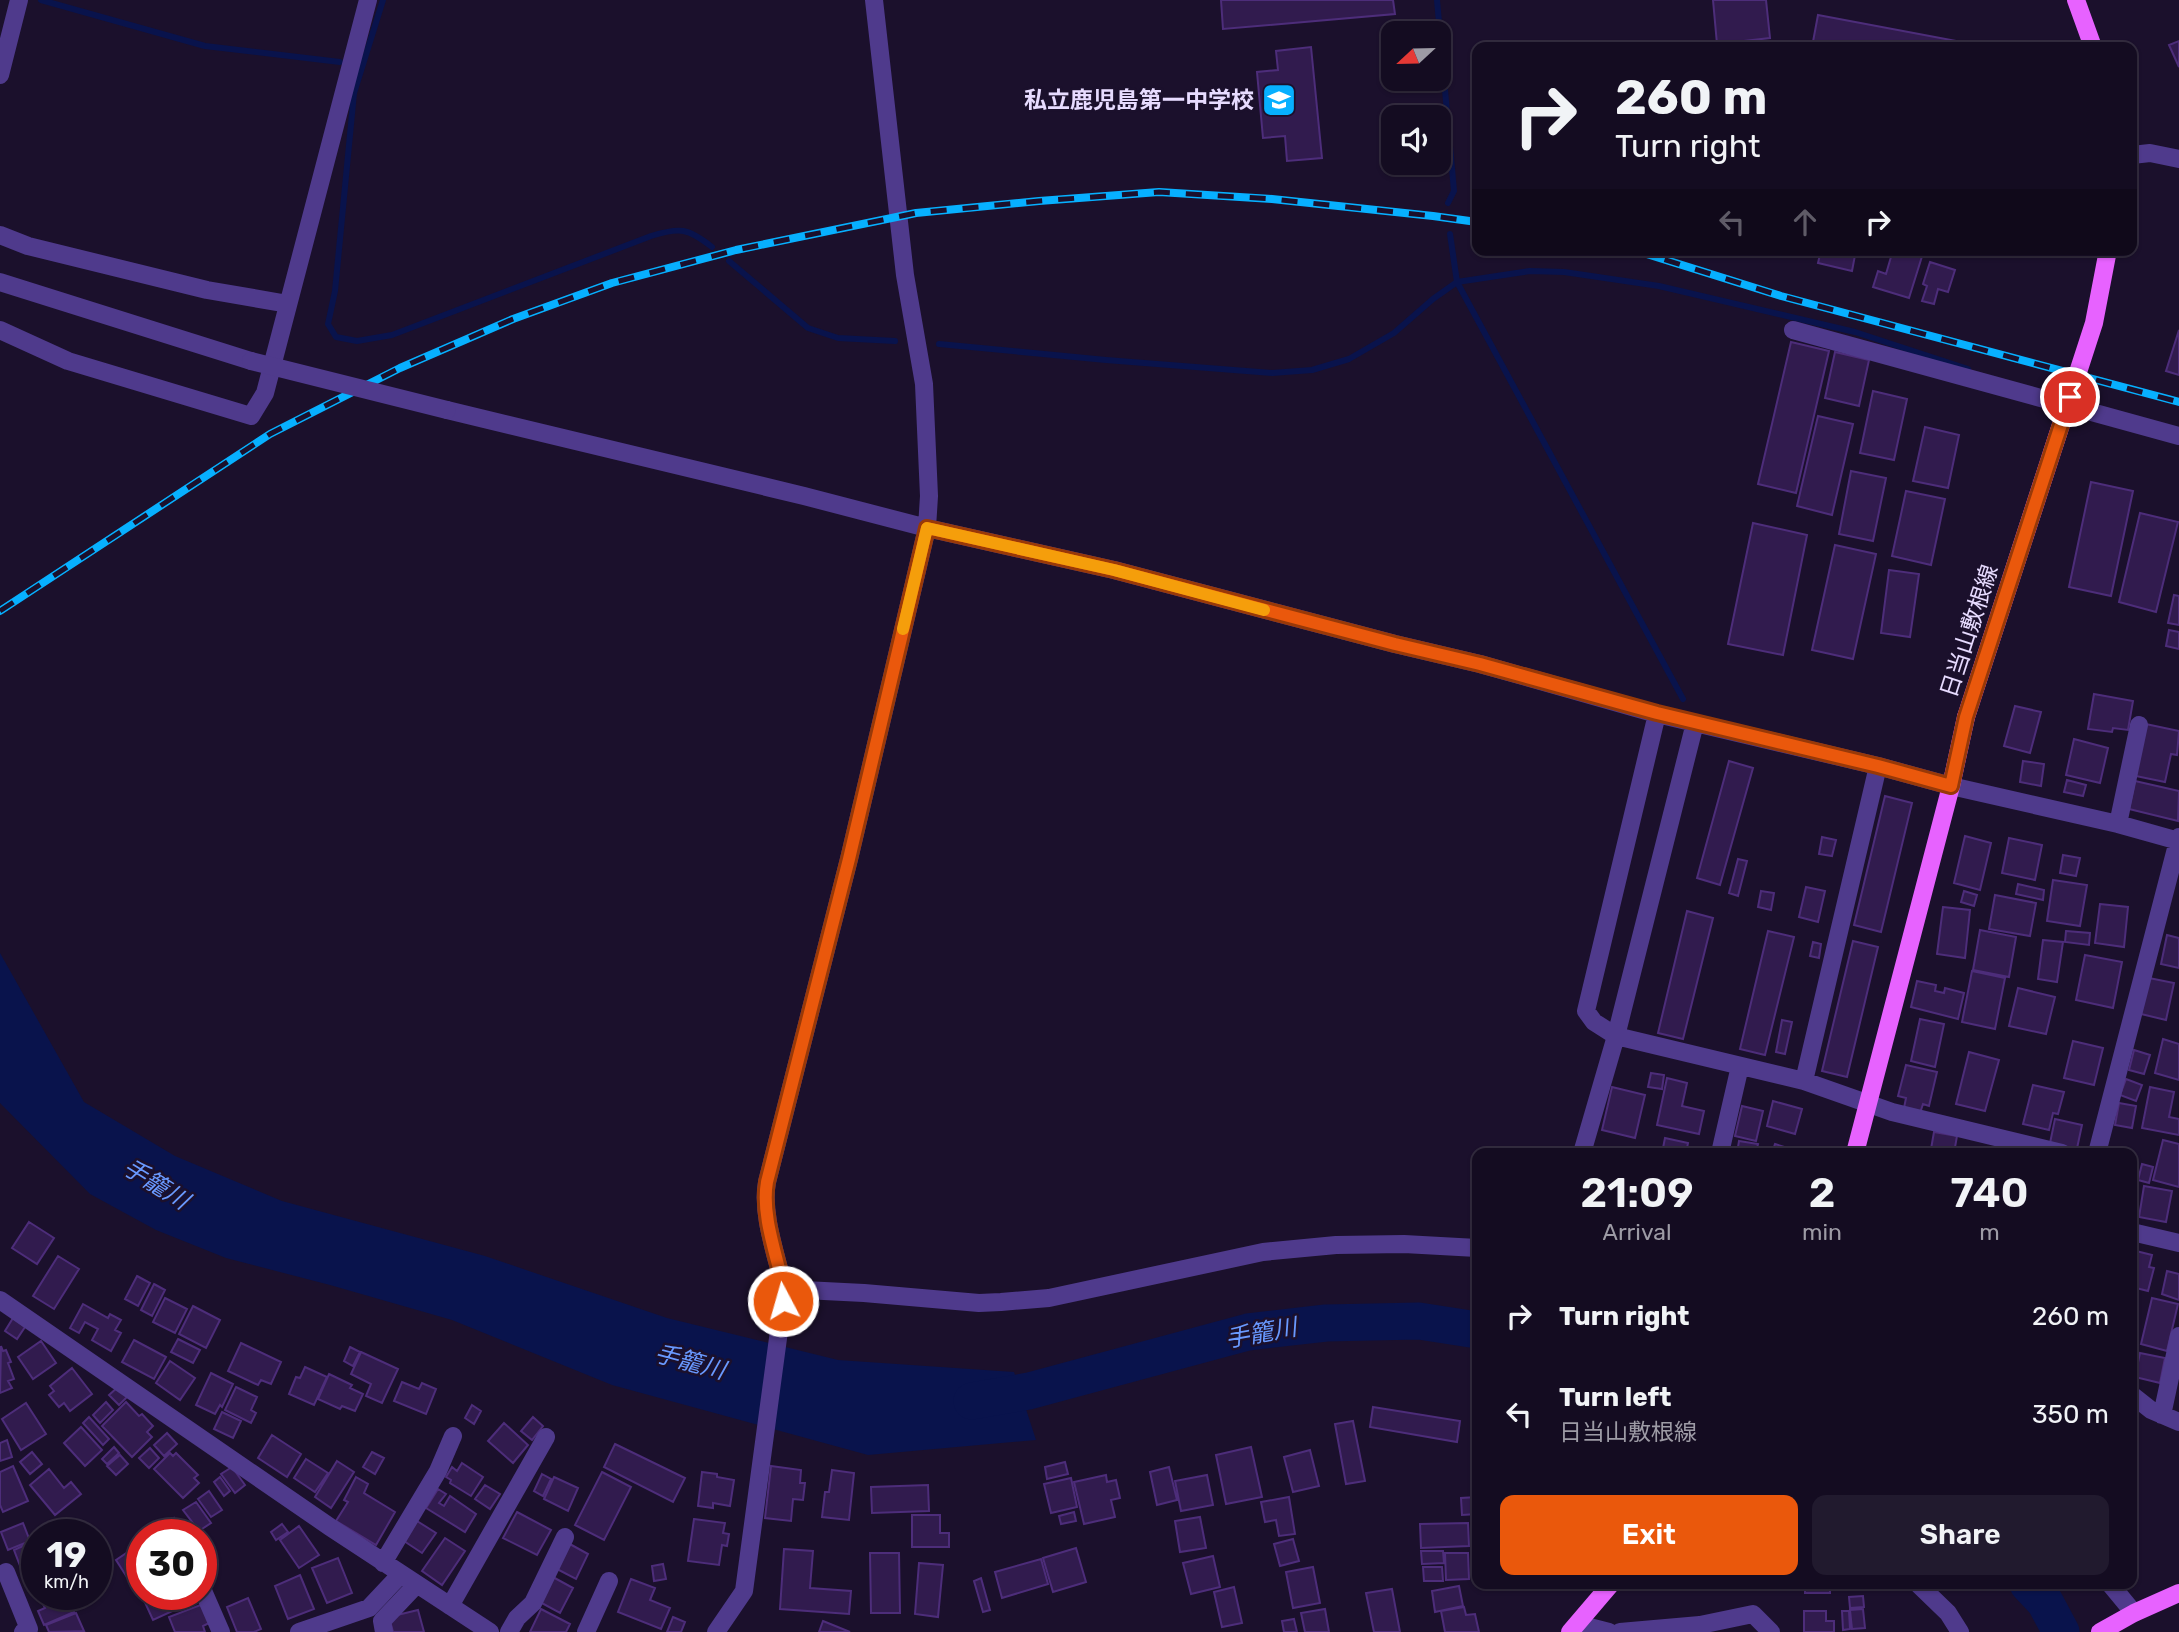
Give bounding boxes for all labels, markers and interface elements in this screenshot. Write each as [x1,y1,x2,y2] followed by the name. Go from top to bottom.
[1381,21,1451,91] north arrow
[1381,21,1451,175] map controls
[1615,68,1767,126] text: 260 m
[1500,70,1591,161] icon: right
[1260,81,1298,119] school or university icon: 私立鹿児島第一中学校
[1024,86,1254,114] place label: 私立鹿児島第一中学校
[1381,105,1451,175] button: sound
[1615,127,1760,165] text: Turn right
[1713,203,1751,241] icon: left
[1786,203,1824,241] icon: ahead
[1859,203,1897,241] icon: right
[2040,367,2100,427] pin
[2051,378,2089,416] icon: arrive
[1934,561,2004,701] street label: 日当山敷根線
[118,1153,196,1217] water label: 手籠川
[1580,1168,1694,1218] text: 21:09
[1809,1168,1835,1218] text: 2
[1950,1168,2029,1218] text: 740
[1602,1218,1672,1246] text: Arrival
[1802,1218,1842,1246] text: min
[1979,1218,2000,1246] text: m
[746,1264,820,1338] position arrow
[1500,1297,1538,1335] icon: right
[1559,1301,1689,1332] text: Turn right
[2032,1301,2109,1332] text: 260 m
[1223,1312,1302,1353] water label: 手籠川
[652,1339,731,1386] water label: 手籠川
[1559,1382,1671,1413] text: Turn left
[1500,1395,1538,1433] icon: left
[2032,1399,2109,1430] text: 350 m
[1559,1418,1697,1446] text: 日当山敷根線
[1500,1495,1798,1575] button: Exit
[1812,1495,2109,1575] button: Share
[126,1519,217,1610] speed limit sign: 30
[47,1534,86,1576] text: 19
[44,1571,89,1593] text: km/h

